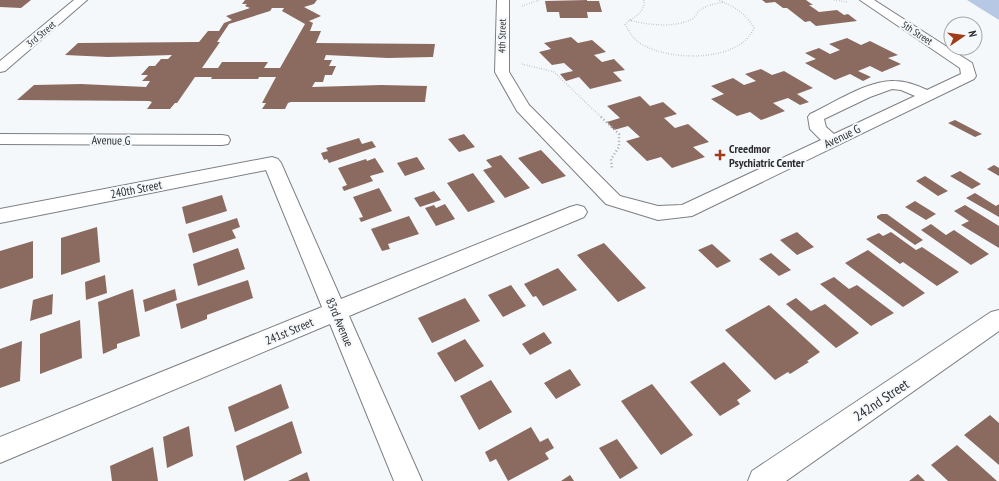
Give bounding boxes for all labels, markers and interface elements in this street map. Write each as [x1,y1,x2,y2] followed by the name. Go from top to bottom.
[943,16,983,56] north arrow
[24,18,59,50] street label: 3rd Street
[495,18,509,53] street label: 4th Street
[899,18,935,48] street label: 5th Street
[965,29,980,38] text: N
[821,121,863,151] street label: Avenue G
[91,132,131,148] street label: Avenue G
[729,141,805,170] place label: Creedmor Psychiatric Center
[714,149,726,161] marker: Creedmor Psychiatric Center
[109,177,164,201] street label: 240th Street
[323,295,357,349] street label: 83rd Avenue
[263,314,316,348] street label: 241st Street
[850,375,912,425] street label: 242nd Street

